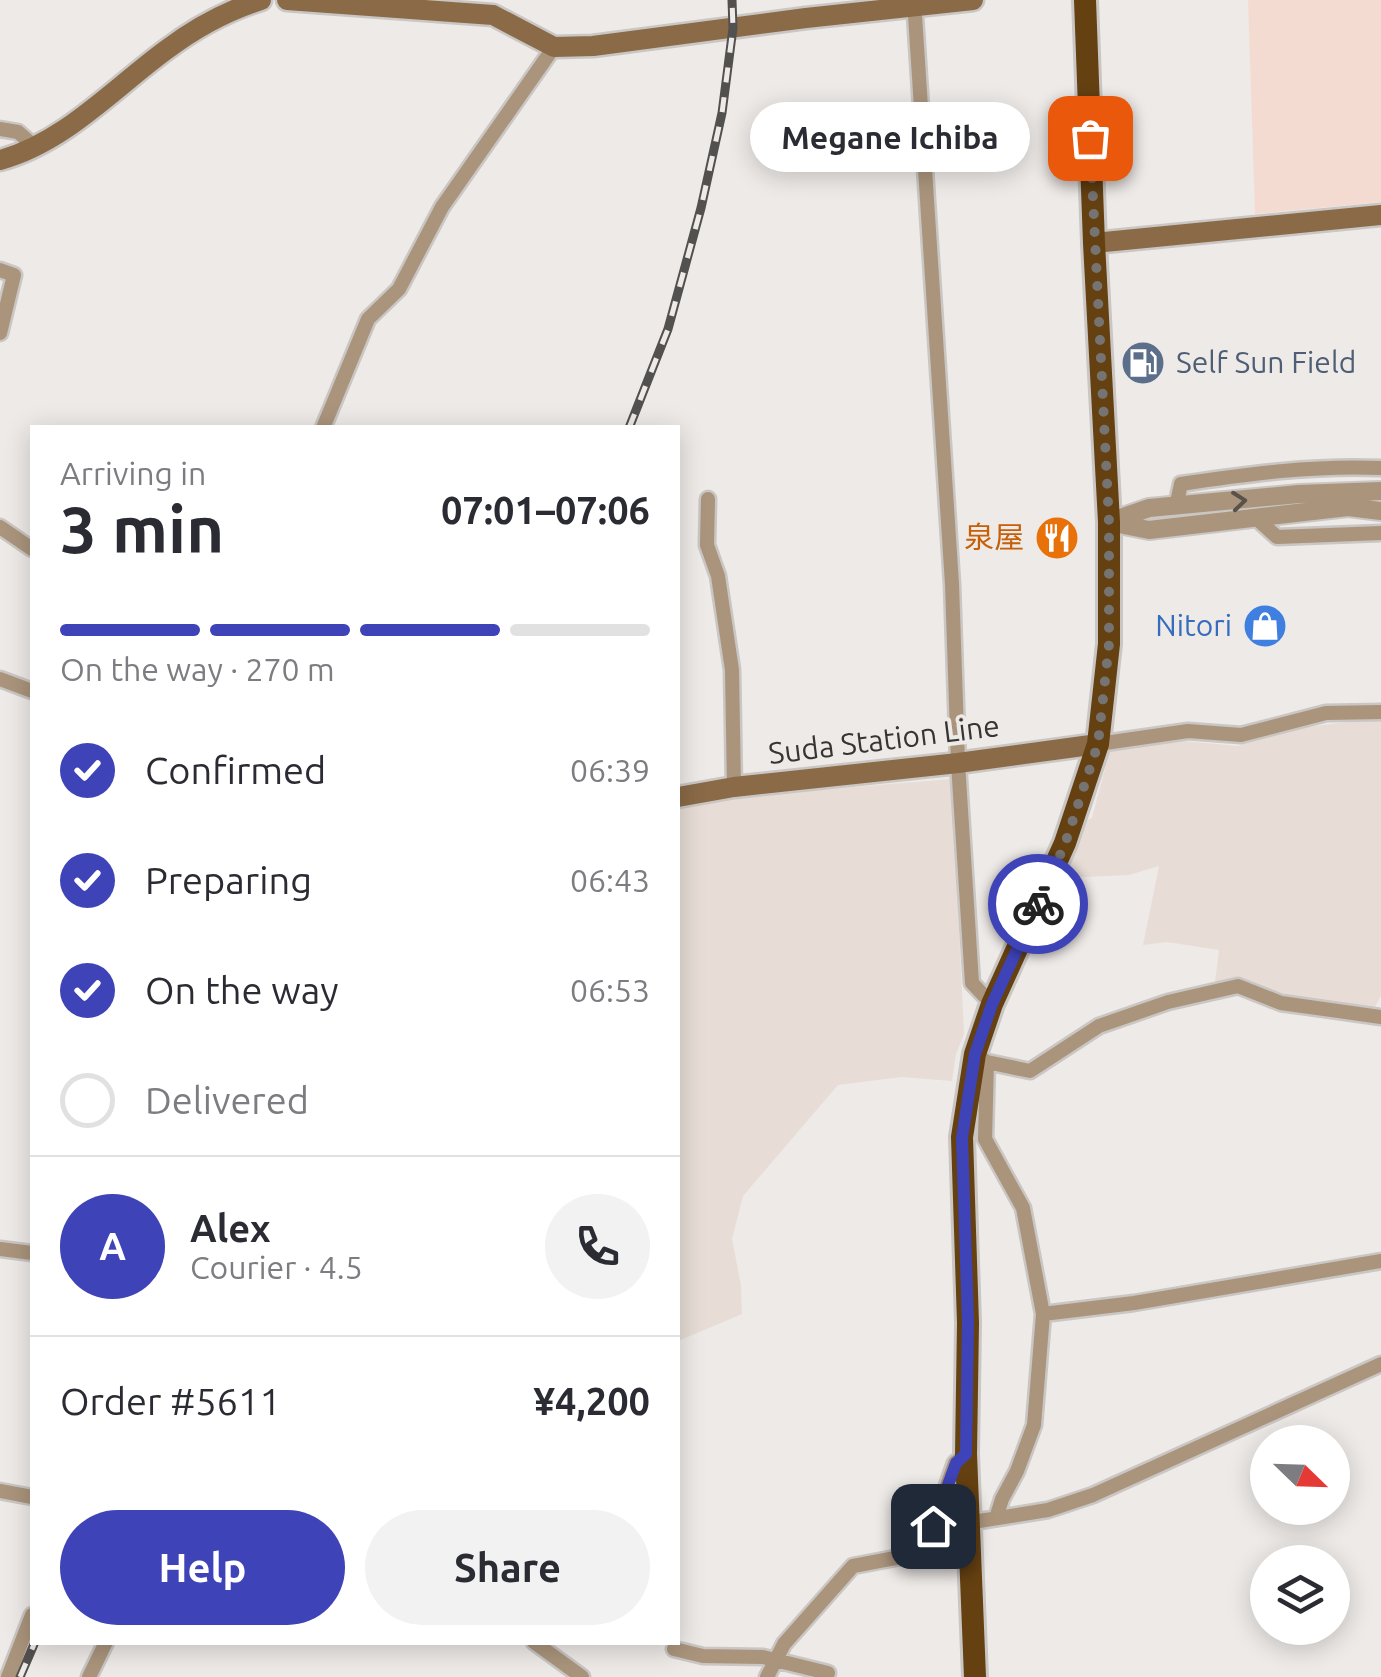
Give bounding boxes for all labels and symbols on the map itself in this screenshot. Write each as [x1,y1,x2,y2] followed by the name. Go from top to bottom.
[1048,96,1133,181] pin
[750,103,1030,173] callout: Megane Ichiba
[1120,340,1166,386] fuel station icon: Self Sun Field
[1176,345,1356,379] place label: Self Sun Field
[1231,490,1247,512] one-way arrow
[1034,515,1080,561] restaurant icon: 泉屋
[964,520,1024,554] place label: 泉屋
[1242,603,1288,649] shop icon: Nitori
[1155,608,1232,642] place label: Nitori
[766,708,1001,770] street label: Suda Station Line
[988,854,1088,954] courier
[1250,1425,1350,1525] north arrow
[891,1484,976,1569] pin

